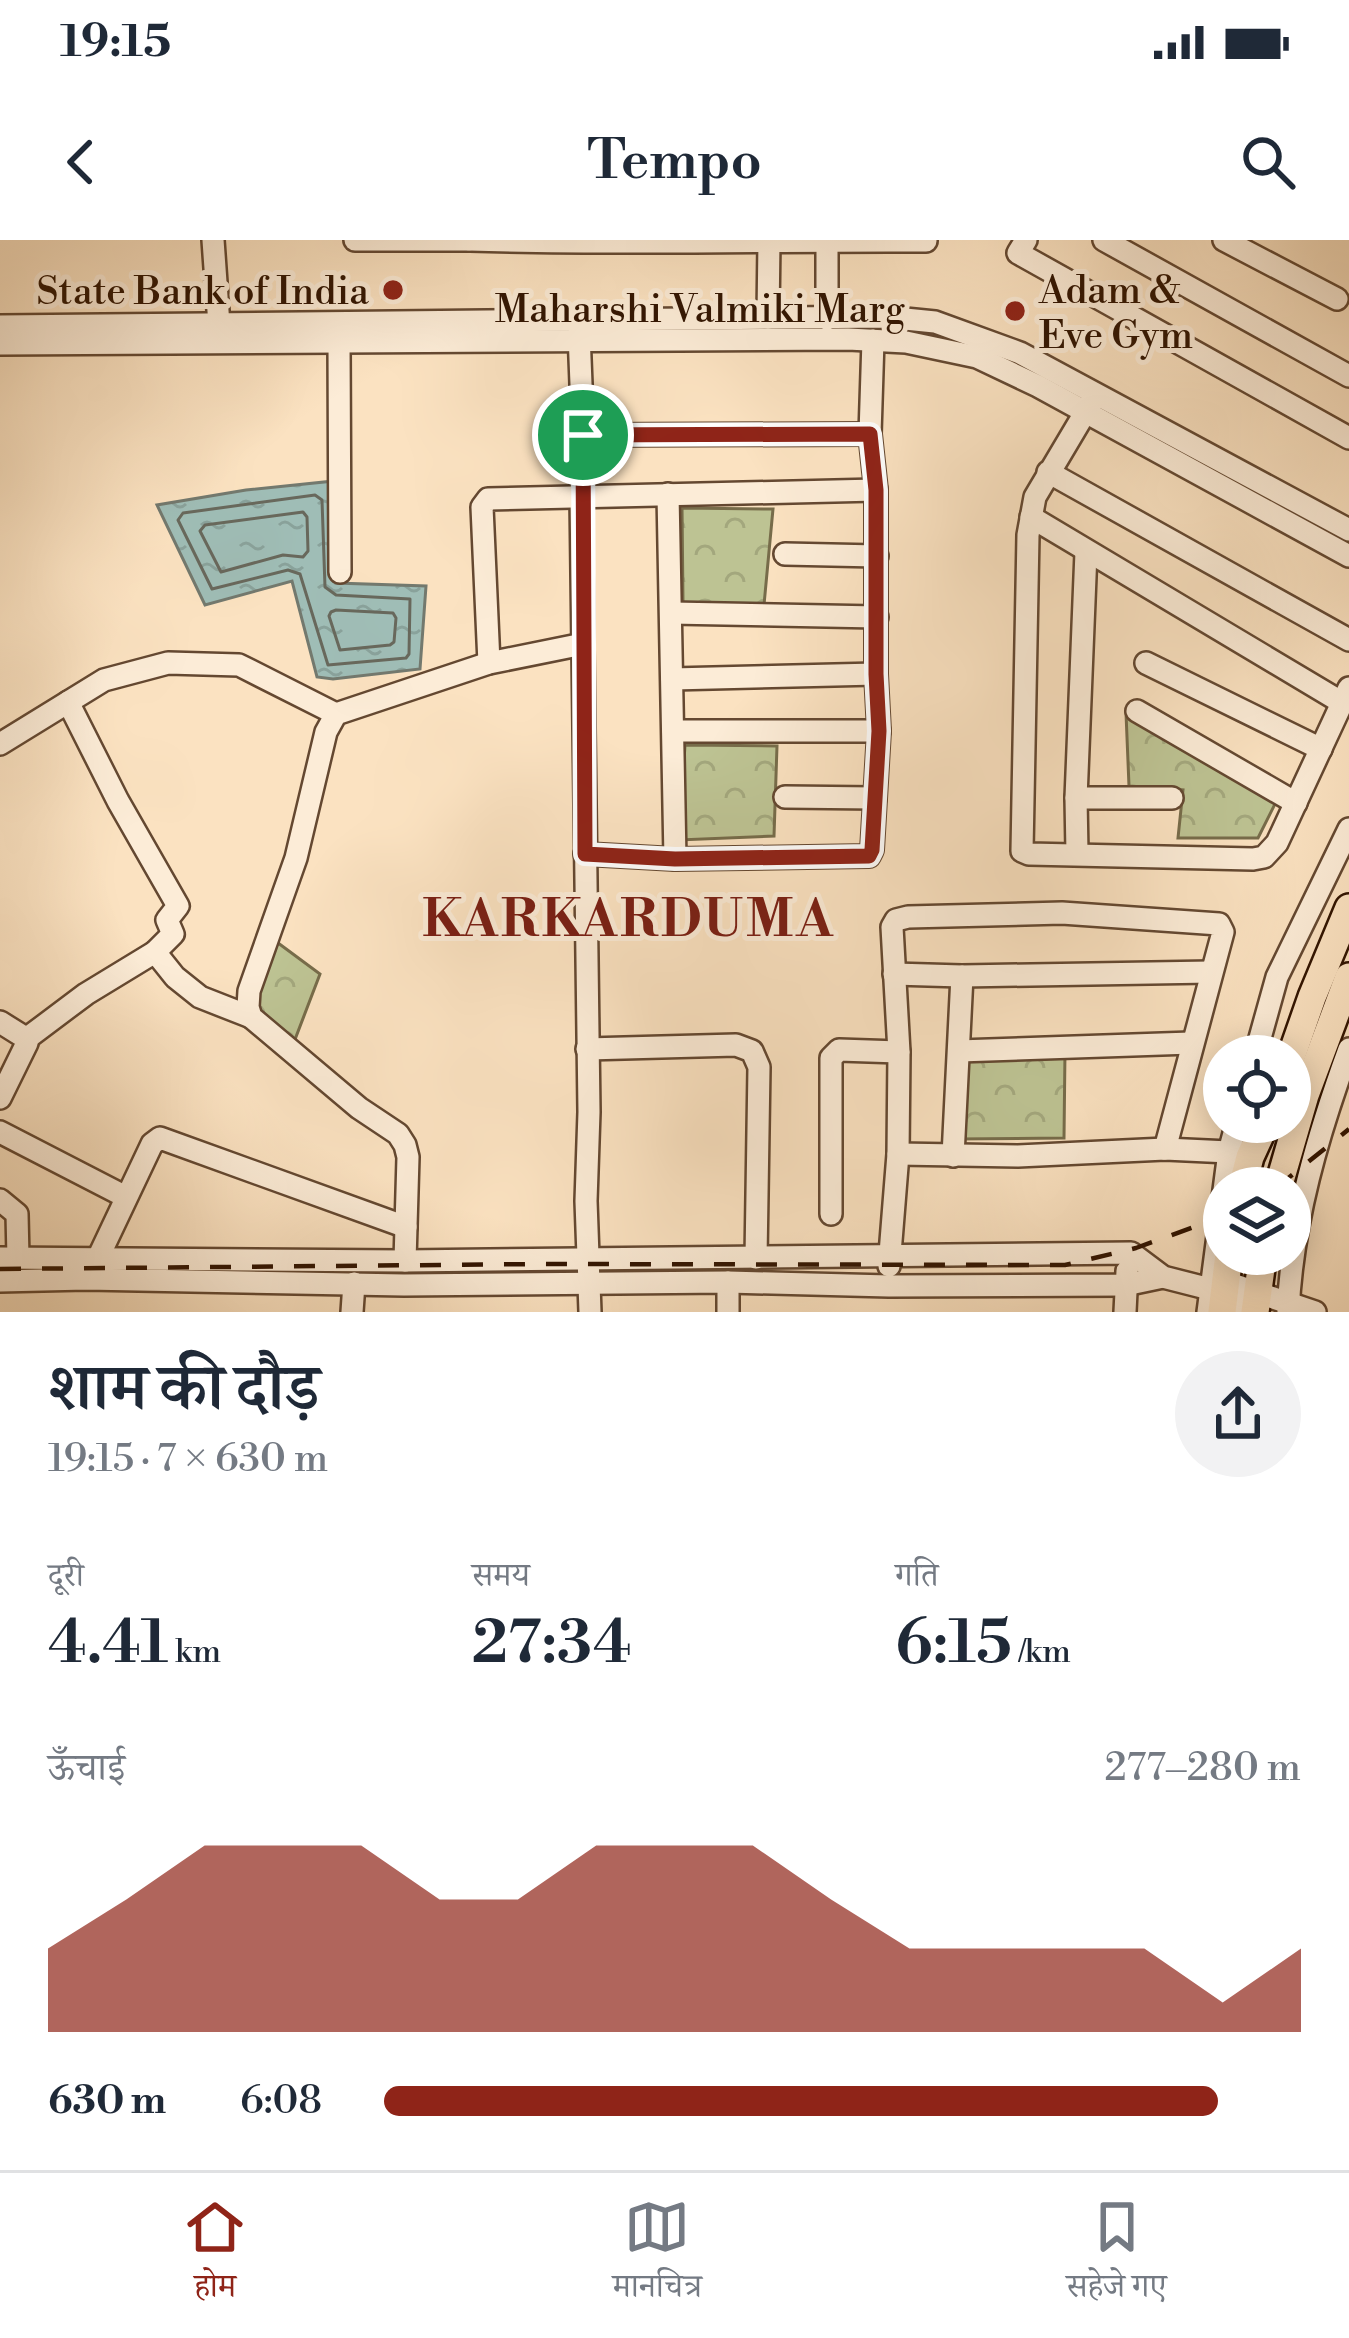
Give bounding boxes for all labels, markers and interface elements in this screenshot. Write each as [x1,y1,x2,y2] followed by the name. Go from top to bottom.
[60,14,171,71] text: 19:15
[587,128,762,196] text: Tempo
[48,129,114,195] icon: back
[1235,129,1301,195] icon: search
[1038,267,1193,361] place label: Adam & Eve Gym
[36,268,369,317] place label: State Bank of India
[380,277,406,303] marker: State Bank of India
[495,286,905,335] street label: Maharshi Valmiki Marg
[1002,298,1028,324] marker: Adam & Eve Gym
[532,384,634,486] pin
[550,402,616,468] icon: arrive
[422,889,836,953] district label: KARKARDUMA
[1203,1035,1311,1275] map controls
[1203,1035,1311,1143] button: locate
[1203,1167,1311,1275] button: layers
[48,1348,320,1431] text: शाम की दौड़
[1175,1351,1301,1477] button: share
[48,1435,328,1484] text: 19:15 · 7 × 630 m
[48,1556,84,1597] text: दूरी
[472,1556,530,1597] text: समय
[895,1556,939,1597] text: गति
[48,1607,168,1682] text: 4.41
[472,1607,632,1682] text: 27:34
[895,1607,1012,1682] text: 6:15
[168,1632,221,1673] text: km
[1012,1632,1071,1673] text: /km
[48,1744,125,1793] text: ऊँचाई
[1104,1744,1301,1793] text: 277–280 m
[48,2077,166,2126] text: 630 m
[240,2077,322,2126] text: 6:08
[182,2194,248,2318] tab: होम
[612,2194,702,2318] tab: मानचित्र
[1066,2194,1167,2318] tab: सहेजे गए

